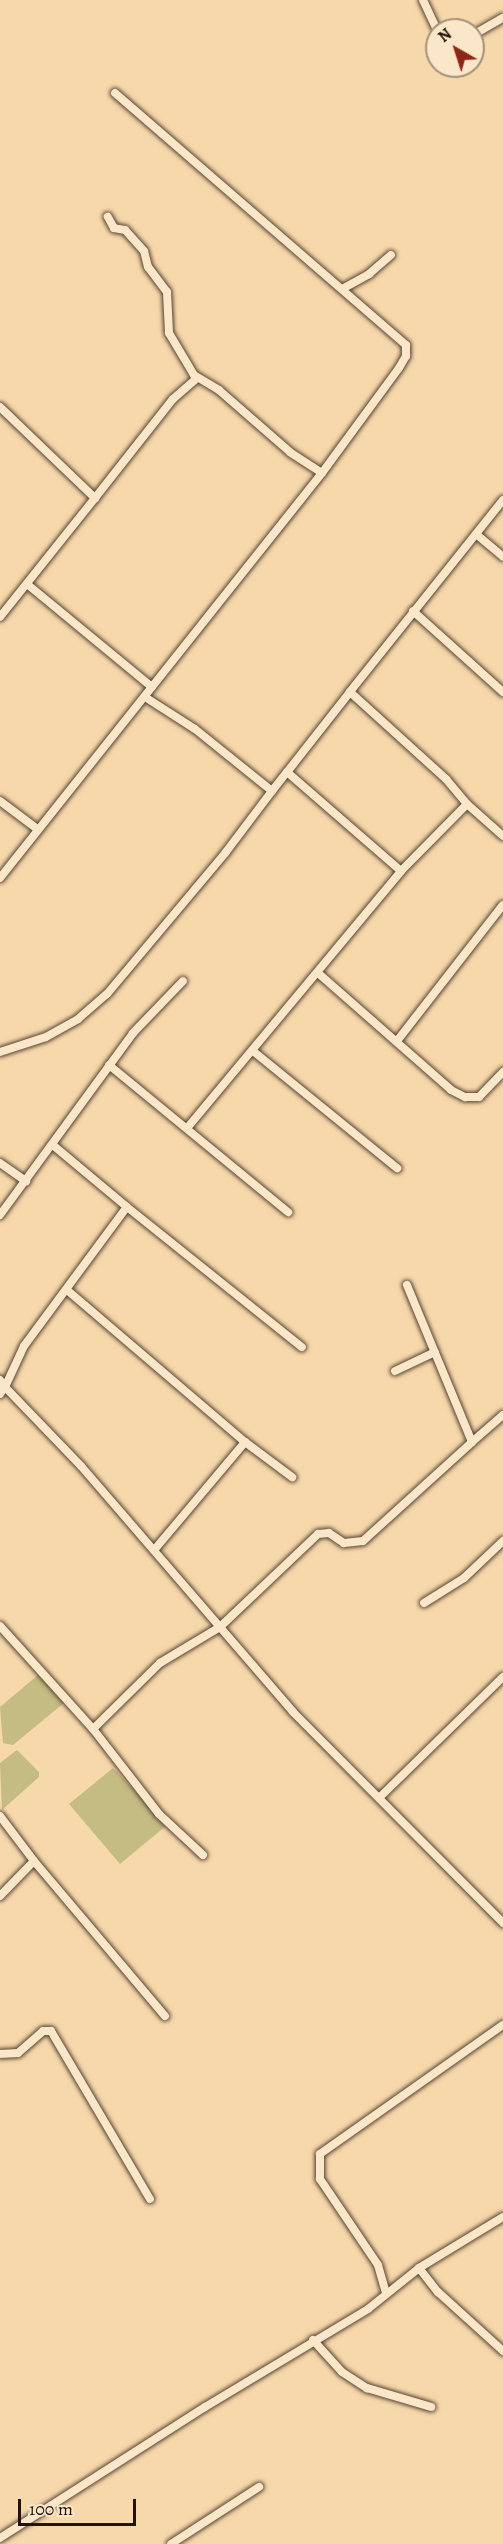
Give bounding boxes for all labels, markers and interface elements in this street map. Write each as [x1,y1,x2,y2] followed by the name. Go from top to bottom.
[425,18,485,78] north arrow
[433,23,456,48] text: N
[21,2487,140,2525] scale bar
[29,2497,73,2521] text: 100 m

